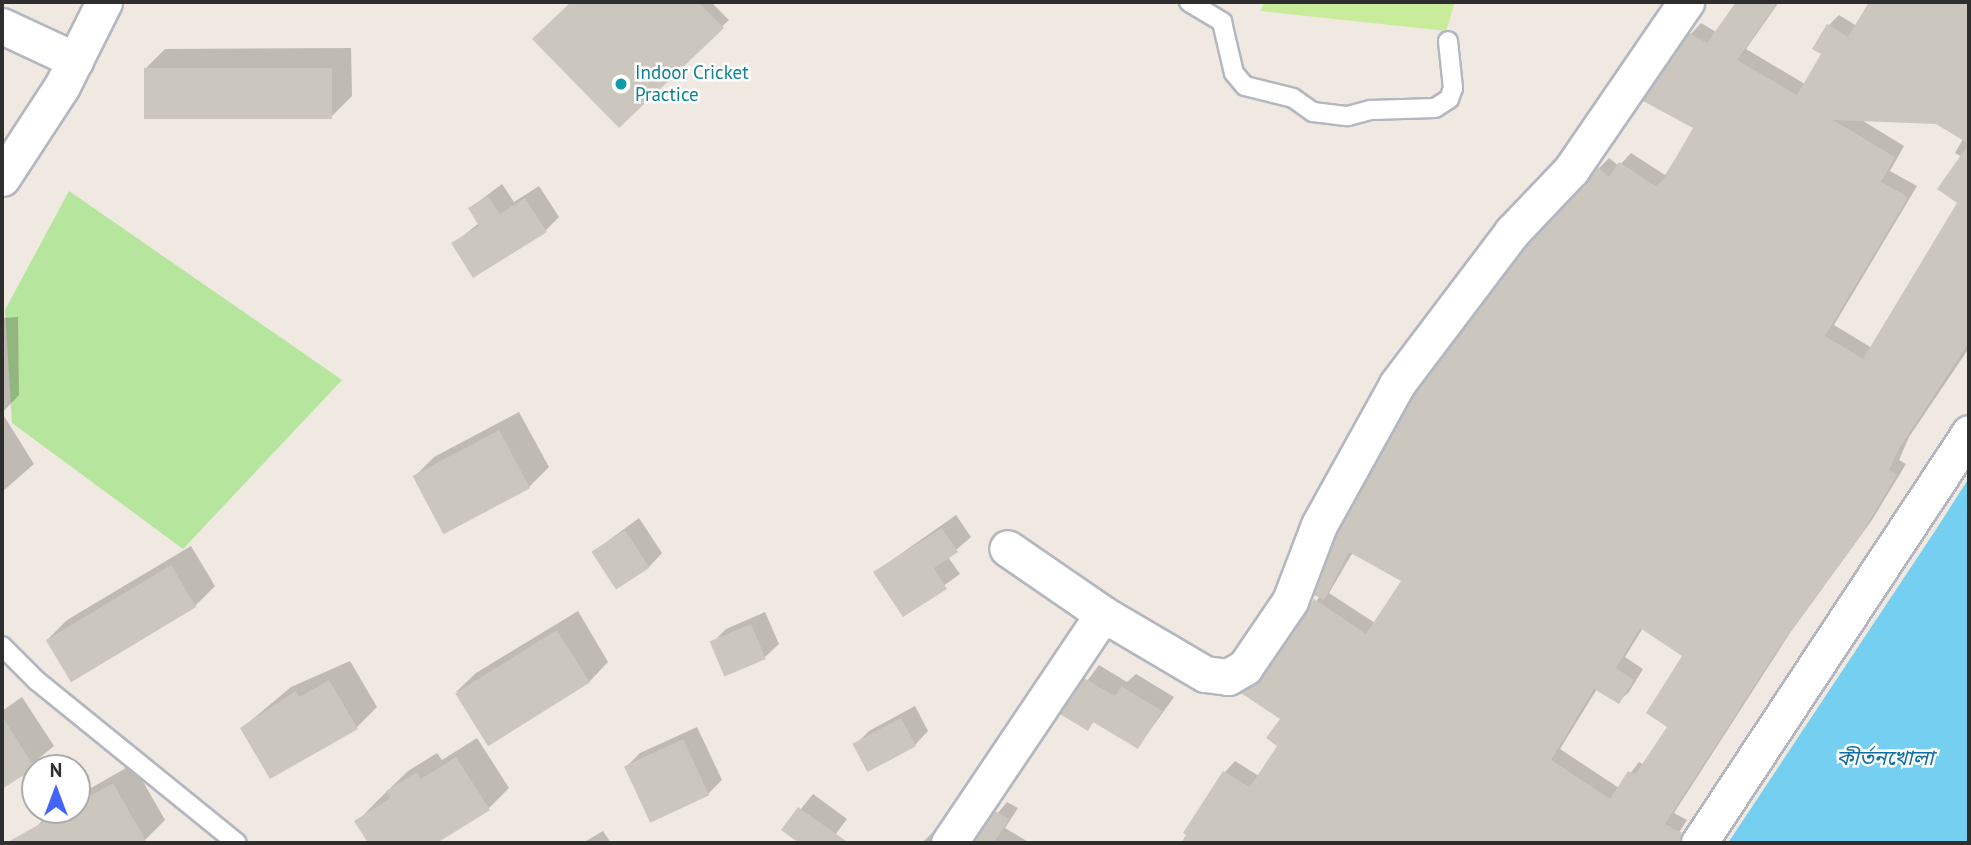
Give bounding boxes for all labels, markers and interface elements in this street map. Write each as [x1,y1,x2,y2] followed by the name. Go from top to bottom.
[635,62,749,106] place label: Indoor Cricket Practice
[613,76,629,92] marker: Indoor Cricket Practice
[1836,745,1934,771] water label: কীর্তনখোলা
[21,754,91,824] north arrow
[50,758,62,782] text: N

